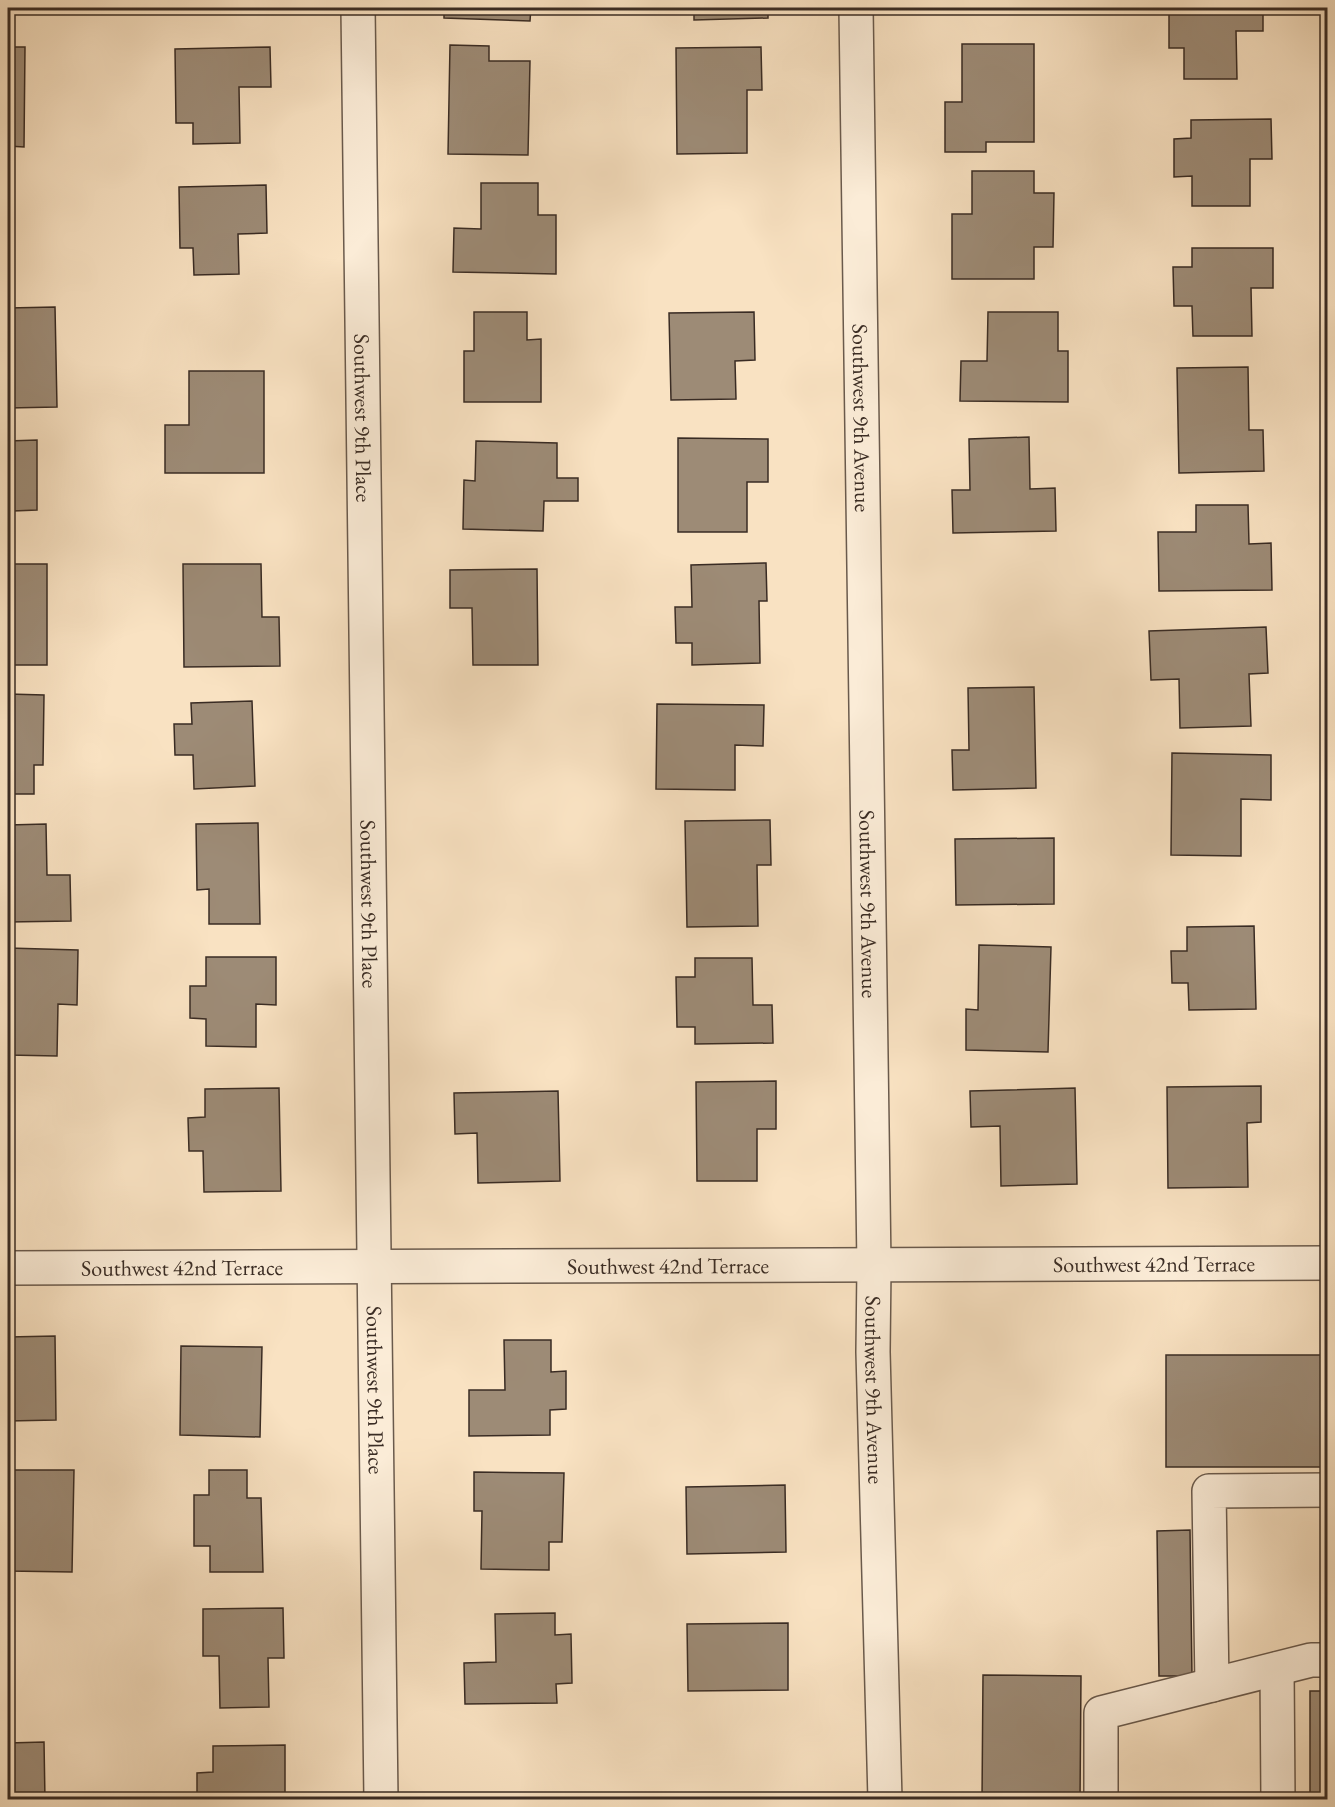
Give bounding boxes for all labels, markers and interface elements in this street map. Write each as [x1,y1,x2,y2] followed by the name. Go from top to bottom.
[846,324,878,513] street label: Southwest 9th Avenue
[348,334,379,503] street label: Southwest 9th Place
[853,809,885,999] street label: Southwest 9th Avenue
[354,819,385,989] street label: Southwest 9th Place
[1053,1249,1255,1279] street label: Southwest 42nd Terrace
[567,1251,769,1280] street label: Southwest 42nd Terrace
[81,1252,283,1282] street label: Southwest 42nd Terrace
[858,1295,891,1485] street label: Southwest 9th Avenue
[360,1305,391,1475] street label: Southwest 9th Place

